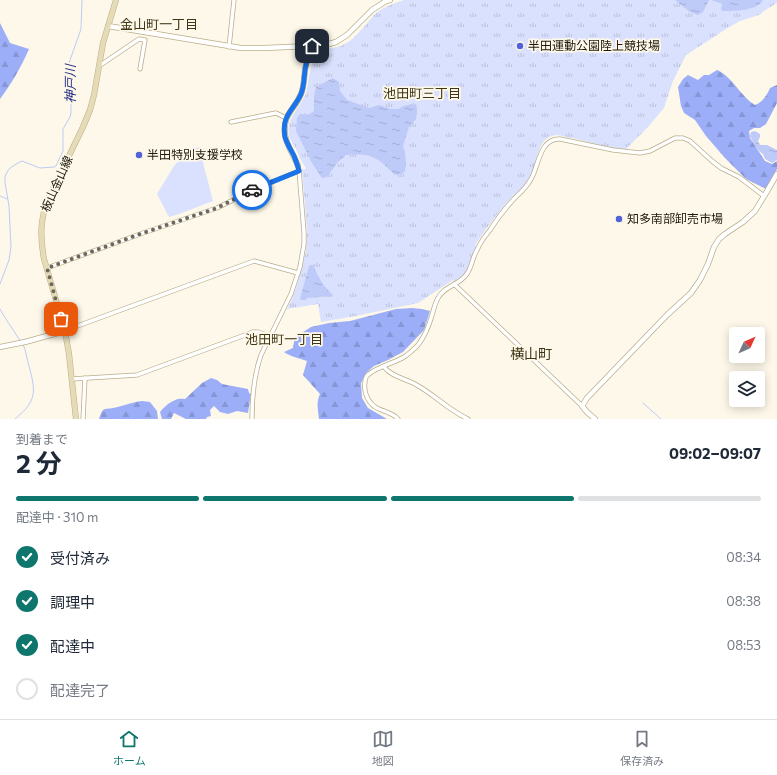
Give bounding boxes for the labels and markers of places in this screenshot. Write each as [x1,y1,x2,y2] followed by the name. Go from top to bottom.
[295,29,329,63] pin
[528,38,660,52] place label: 半田運動公園陸上競技場
[515,41,525,51] marker: 半田運動公園陸上競技場
[147,147,243,161] place label: 半田特別支援学校
[134,150,144,160] marker: 半田特別支援学校
[627,211,723,225] place label: 知多南部卸売市場
[614,214,624,224] marker: 知多南部卸売市場
[44,302,78,336] pin

